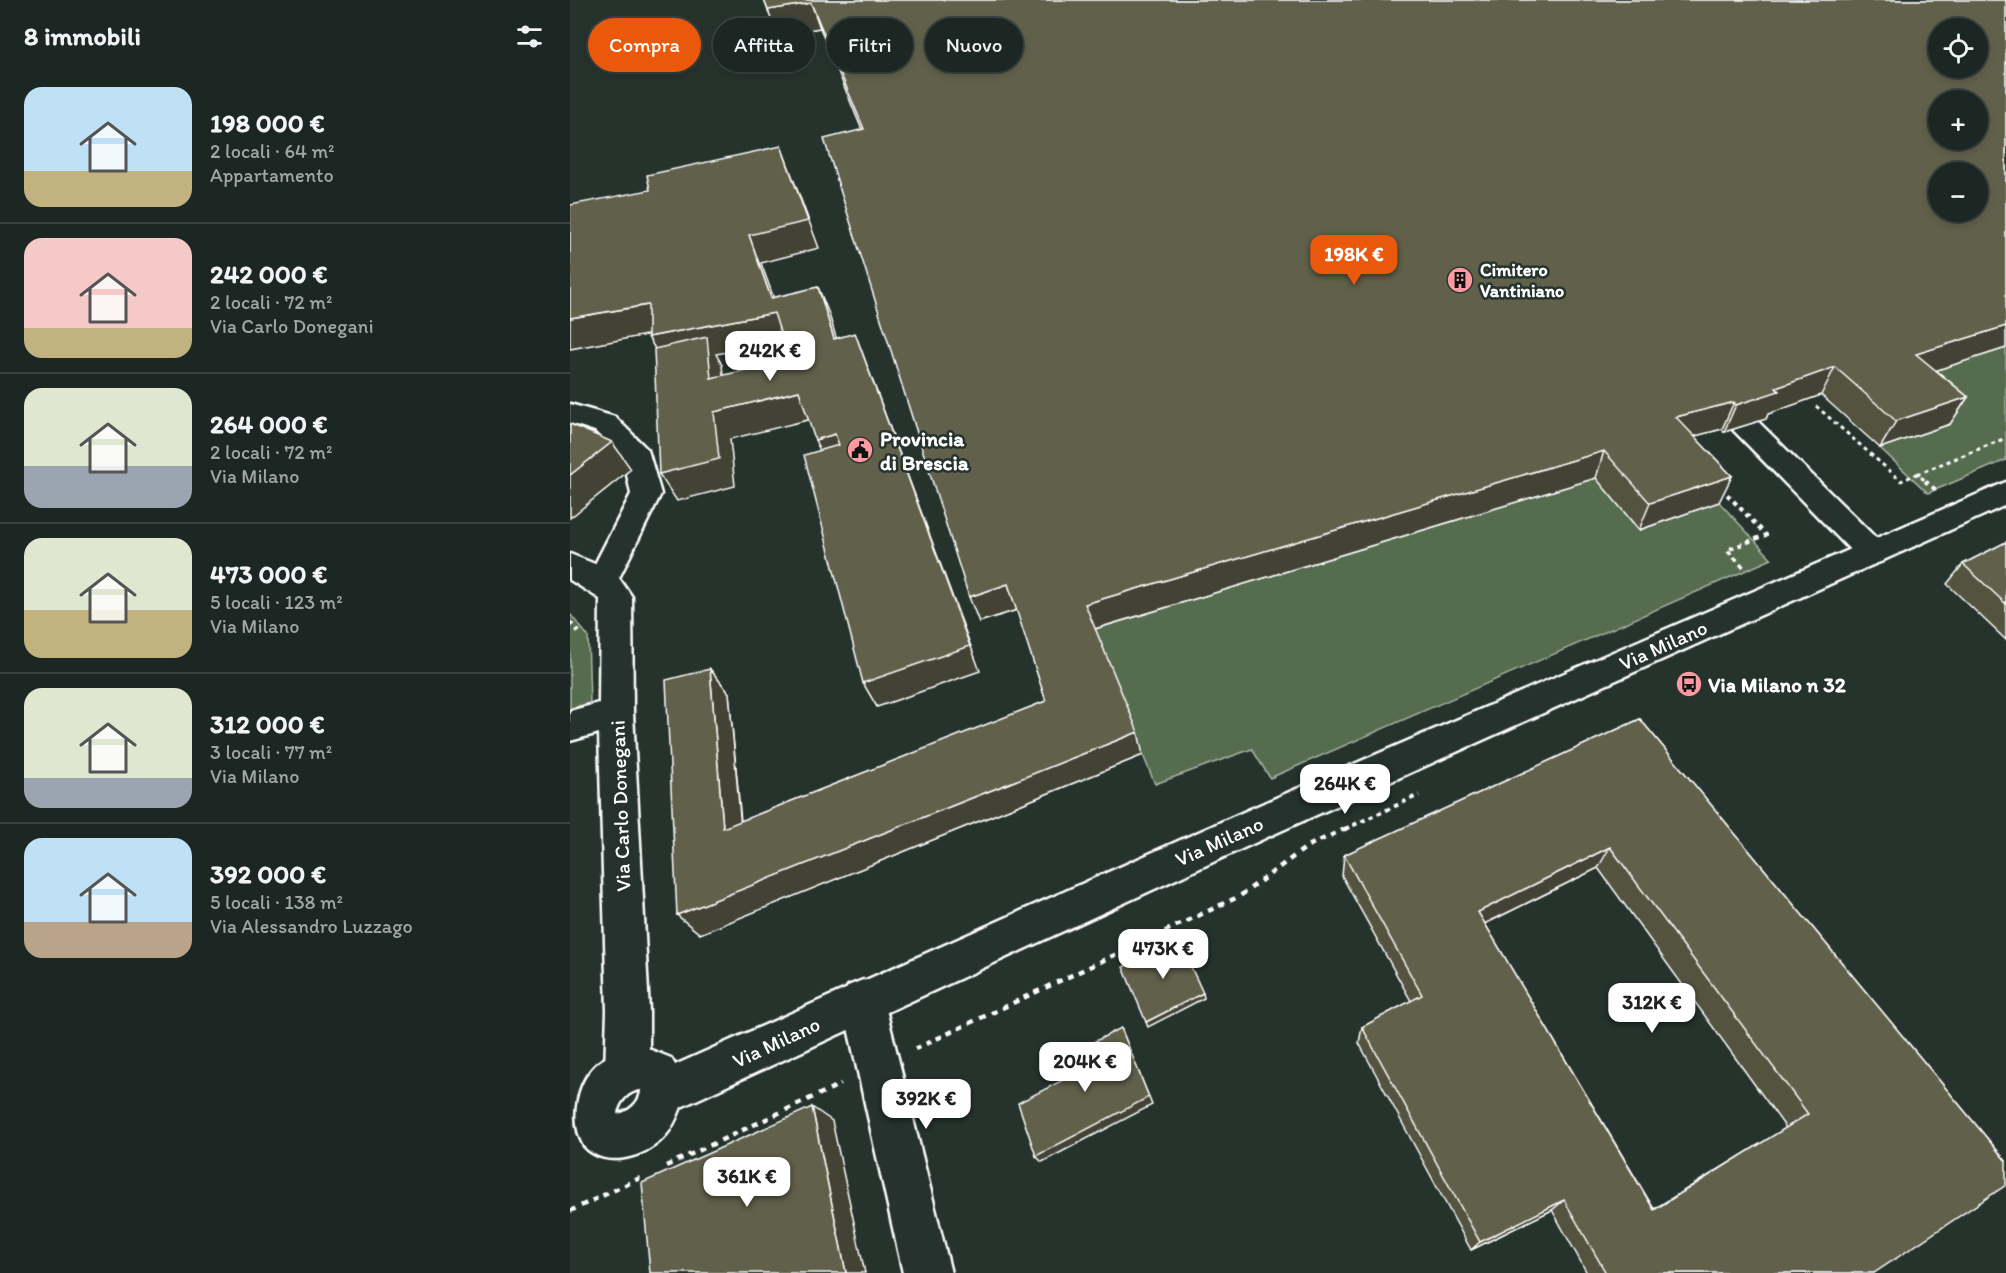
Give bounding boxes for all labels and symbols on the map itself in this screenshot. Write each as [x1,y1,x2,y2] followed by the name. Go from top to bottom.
[1305,235,1403,286] pin: 198K €
[1480,259,1564,302] place label: Cimitero Vantiniano
[1445,265,1475,295] building icon: Cimitero Vantiniano
[721,331,819,382] pin: 242K €
[880,426,970,475] place label: Provincia di Brescia
[845,435,875,465] public building icon: Provincia di Brescia
[1615,614,1711,676] street label: Via Milano
[1674,669,1704,699] bus stop icon: Via Milano n 32
[1708,672,1846,697] place label: Via Milano n 32
[605,720,635,892] street label: Via Carlo Donegani
[1296,764,1394,815] pin: 264K €
[1171,810,1267,872] street label: Via Milano
[1114,929,1212,980] pin: 473K €
[1603,983,1701,1034] pin: 312K €
[728,1011,824,1073] street label: Via Milano
[1036,1042,1134,1093] pin: 204K €
[877,1079,975,1130] pin: 392K €
[698,1157,796,1208] pin: 361K €

